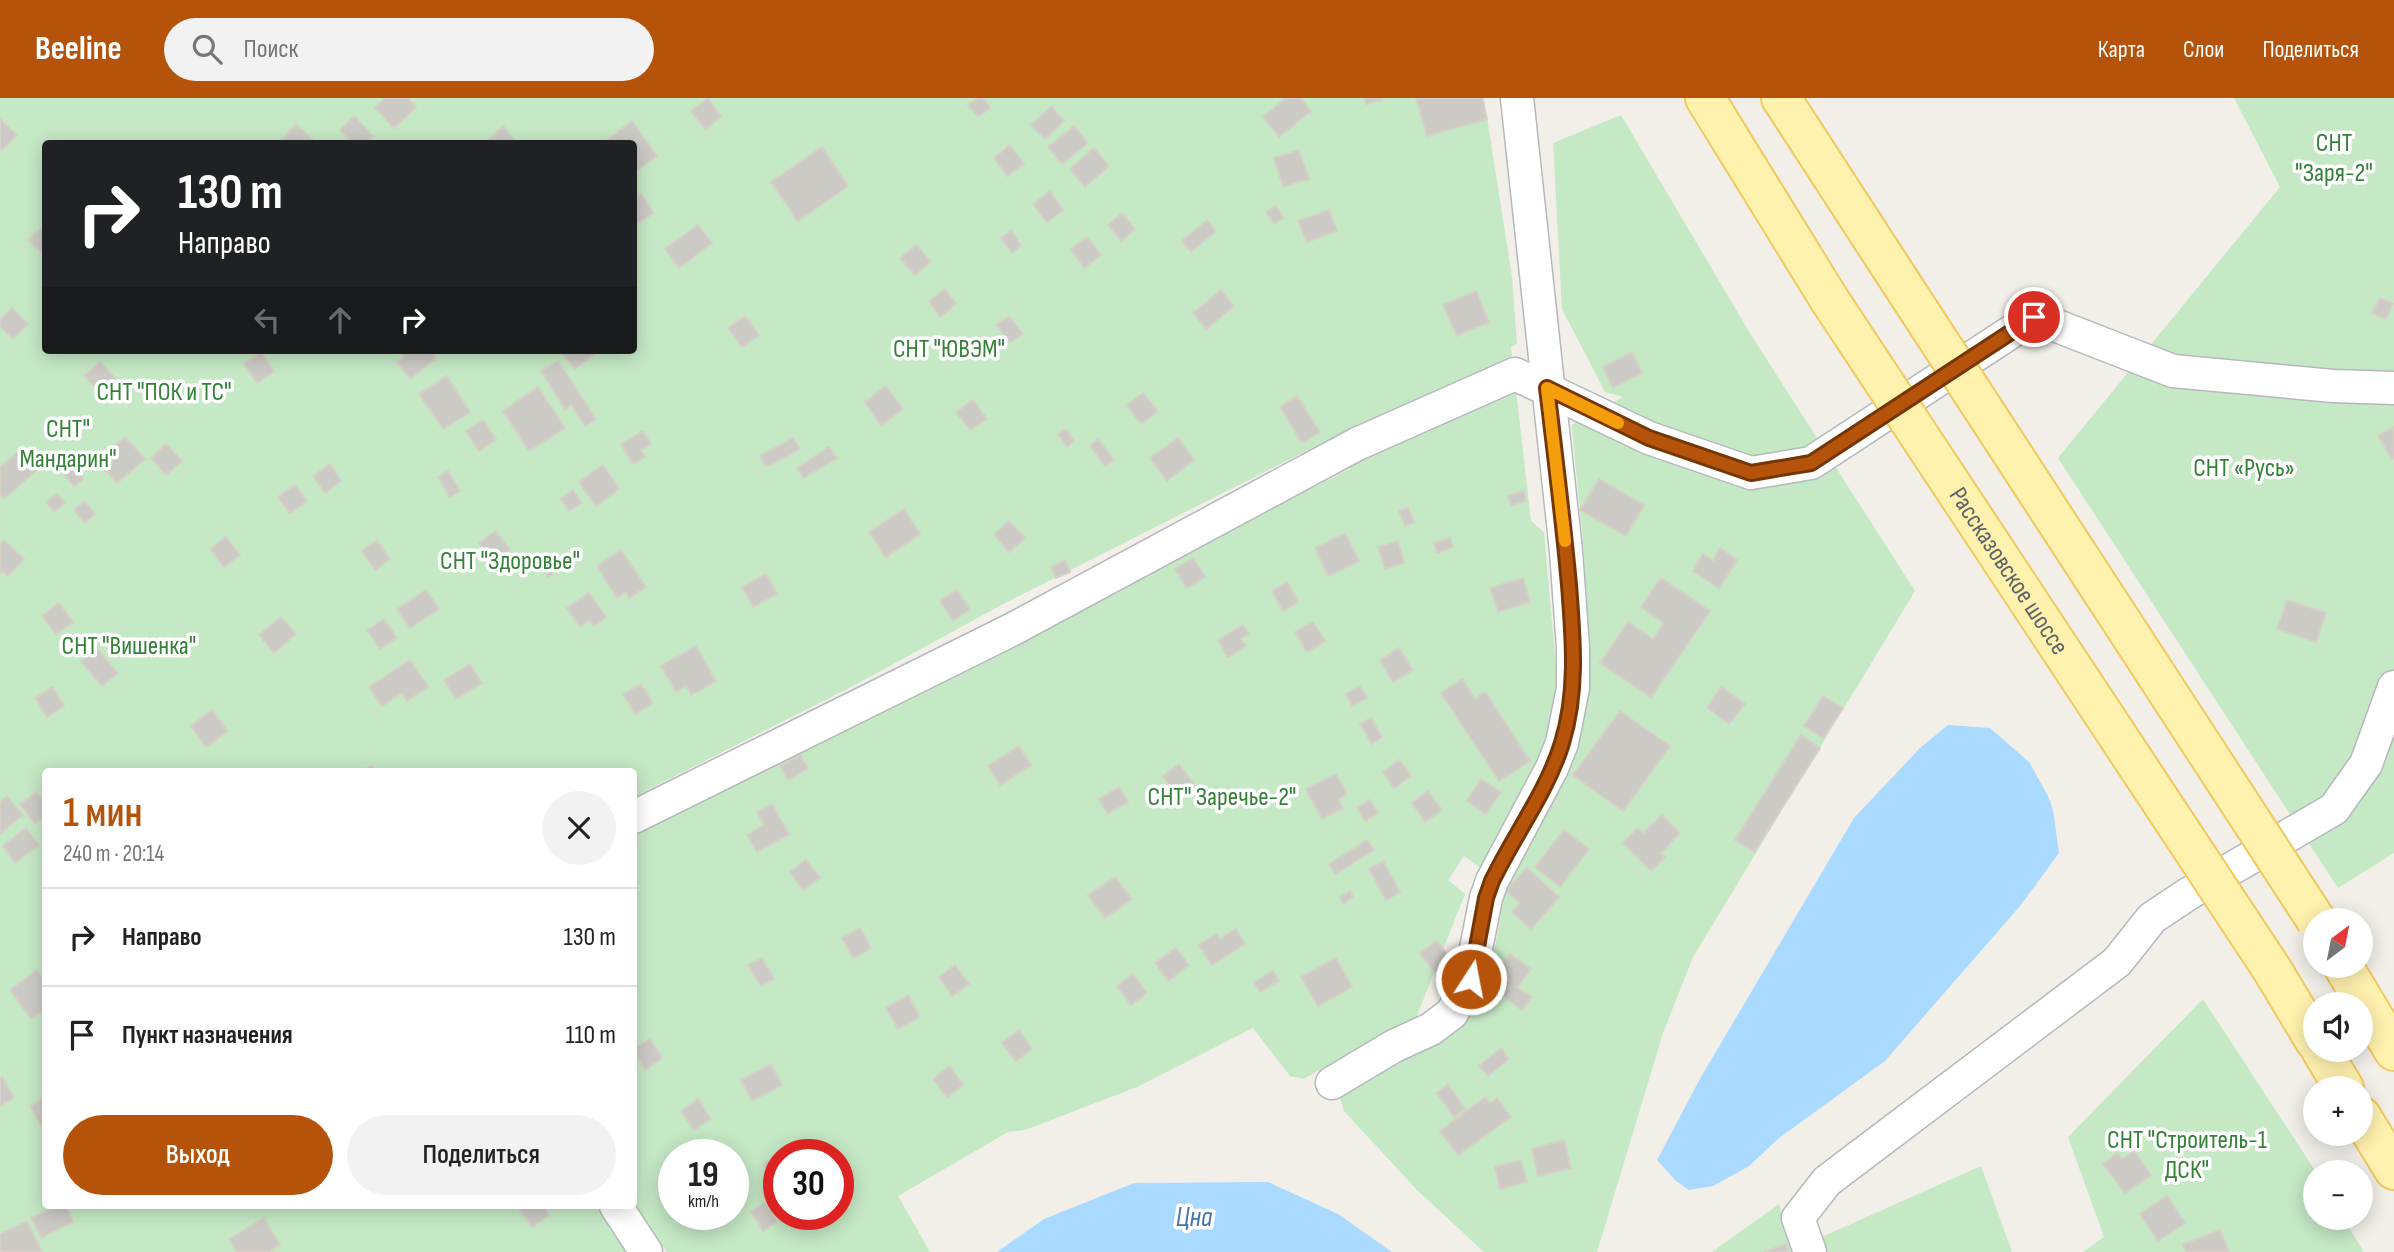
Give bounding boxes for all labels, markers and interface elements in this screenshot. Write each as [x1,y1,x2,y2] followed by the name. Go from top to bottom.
[164,18,654,81] search box
[35,29,122,69] text: Beeline
[188,30,226,68] icon: search
[244,34,298,65] text: Поиск
[2098,35,2145,64] text: Карта
[2183,35,2224,64] text: Слои
[2262,35,2359,64] text: Поделиться
[2295,128,2373,189] park label: СНТ "Заря-2"
[178,164,283,223] text: 130 m
[63,168,154,259] icon: right
[178,224,271,263] text: Направо
[2004,287,2064,347] pin
[2015,298,2053,336] icon: arrive
[248,301,286,339] icon: left
[321,301,359,339] icon: ahead
[394,301,432,339] icon: right
[893,334,1005,365] park label: СНТ "ЮВЭМ"
[96,377,232,408] park label: СНТ "ПОК и ТС"
[19,414,117,475] park label: СНТ" Мандарин"
[2193,453,2295,484] park label: СНТ «Русь»
[1942,481,2075,660] street label: Рассказовское шоссе
[440,546,580,577] park label: СНТ "Здоровье"
[62,631,196,662] park label: СНТ "Вишенка"
[1148,782,1296,813] park label: СНТ" Заречье-2"
[63,788,143,839] text: 1 мин
[542,791,616,865] button: close
[63,840,164,868] text: 240 m · 20:14
[2303,908,2373,978] north arrow
[2303,908,2373,1230] map controls
[63,918,101,956] icon: right
[122,922,201,953] text: Направо
[564,922,616,953] text: 130 m
[1434,942,1508,1016] position arrow
[2303,992,2373,1062] button: sound
[63,1016,101,1054] icon: arrive
[122,1020,293,1051] text: Пункт назначения
[565,1020,616,1051] text: 110 m
[2303,1076,2373,1146] button: +
[63,1115,333,1195] button: Выход
[347,1115,616,1195] button: Поделиться
[2107,1125,2267,1186] park label: СНТ "Строитель-1 ДСК"
[763,1139,854,1230] speed limit sign: 30
[688,1154,719,1197] text: 19
[2303,1160,2373,1230] button: −
[688,1191,719,1212] text: km/h
[1176,1201,1213,1234] water label: Цна

